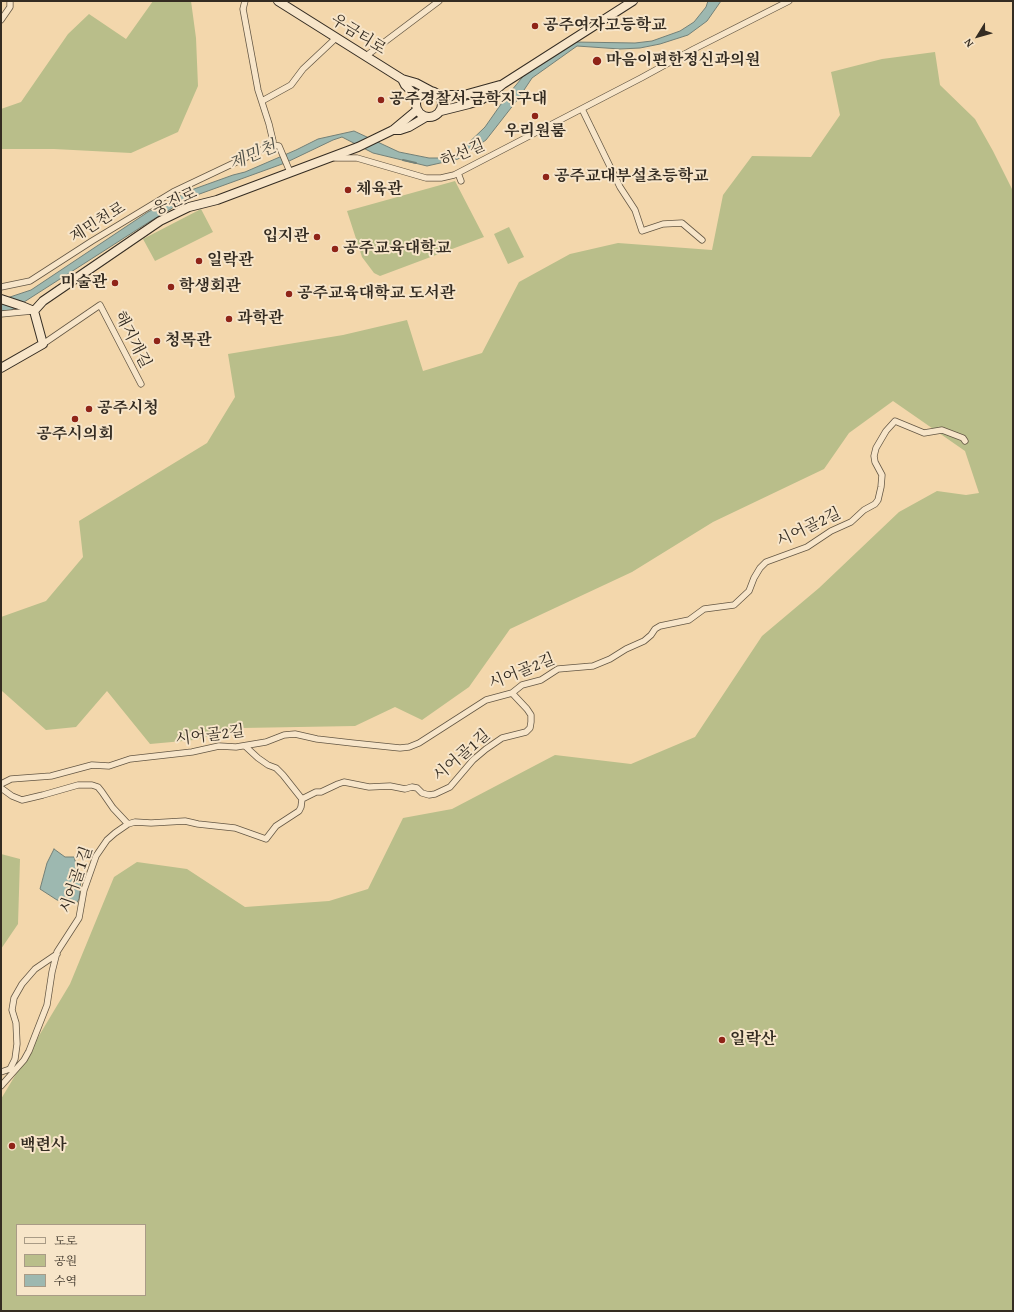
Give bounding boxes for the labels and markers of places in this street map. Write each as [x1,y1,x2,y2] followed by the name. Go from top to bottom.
[543,16,667,36] place label: 공주여자고등학교
[530,21,540,31] marker: 공주여자고등학교
[606,51,761,71] place label: 마음이편한정신과의원
[591,55,603,67] marker: 마음이편한정신과의원
[389,90,547,110] place label: 공주경찰서 금학지구대
[376,95,386,105] marker: 공주경찰서 금학지구대
[530,111,540,121] marker: 우리원룸
[504,122,566,142] place label: 우리원룸
[554,167,709,187] place label: 공주교대부설초등학교
[541,172,551,182] marker: 공주교대부설초등학교
[356,180,402,200] place label: 체육관
[343,185,353,195] marker: 체육관
[263,227,309,247] place label: 입지관
[312,232,322,242] marker: 입지관
[343,239,451,259] place label: 공주교육대학교
[330,244,340,254] marker: 공주교육대학교
[207,251,253,271] place label: 일락관
[194,256,204,266] marker: 일락관
[61,273,107,293] place label: 미술관
[179,277,241,297] place label: 학생회관
[110,278,120,288] marker: 미술관
[166,282,176,292] marker: 학생회관
[297,284,455,304] place label: 공주교육대학교 도서관
[284,289,294,299] marker: 공주교육대학교 도서관
[237,309,283,329] place label: 과학관
[224,314,234,324] marker: 과학관
[165,331,211,351] place label: 청목관
[152,336,162,346] marker: 청목관
[97,399,159,419] place label: 공주시청
[84,404,94,414] marker: 공주시청
[70,414,80,424] marker: 공주시의회
[36,425,114,445] place label: 공주시의회
[730,1030,776,1050] place label: 일락산
[717,1035,727,1045] marker: 일락산
[20,1136,66,1156] place label: 백련사
[7,1141,17,1151] marker: 백련사

